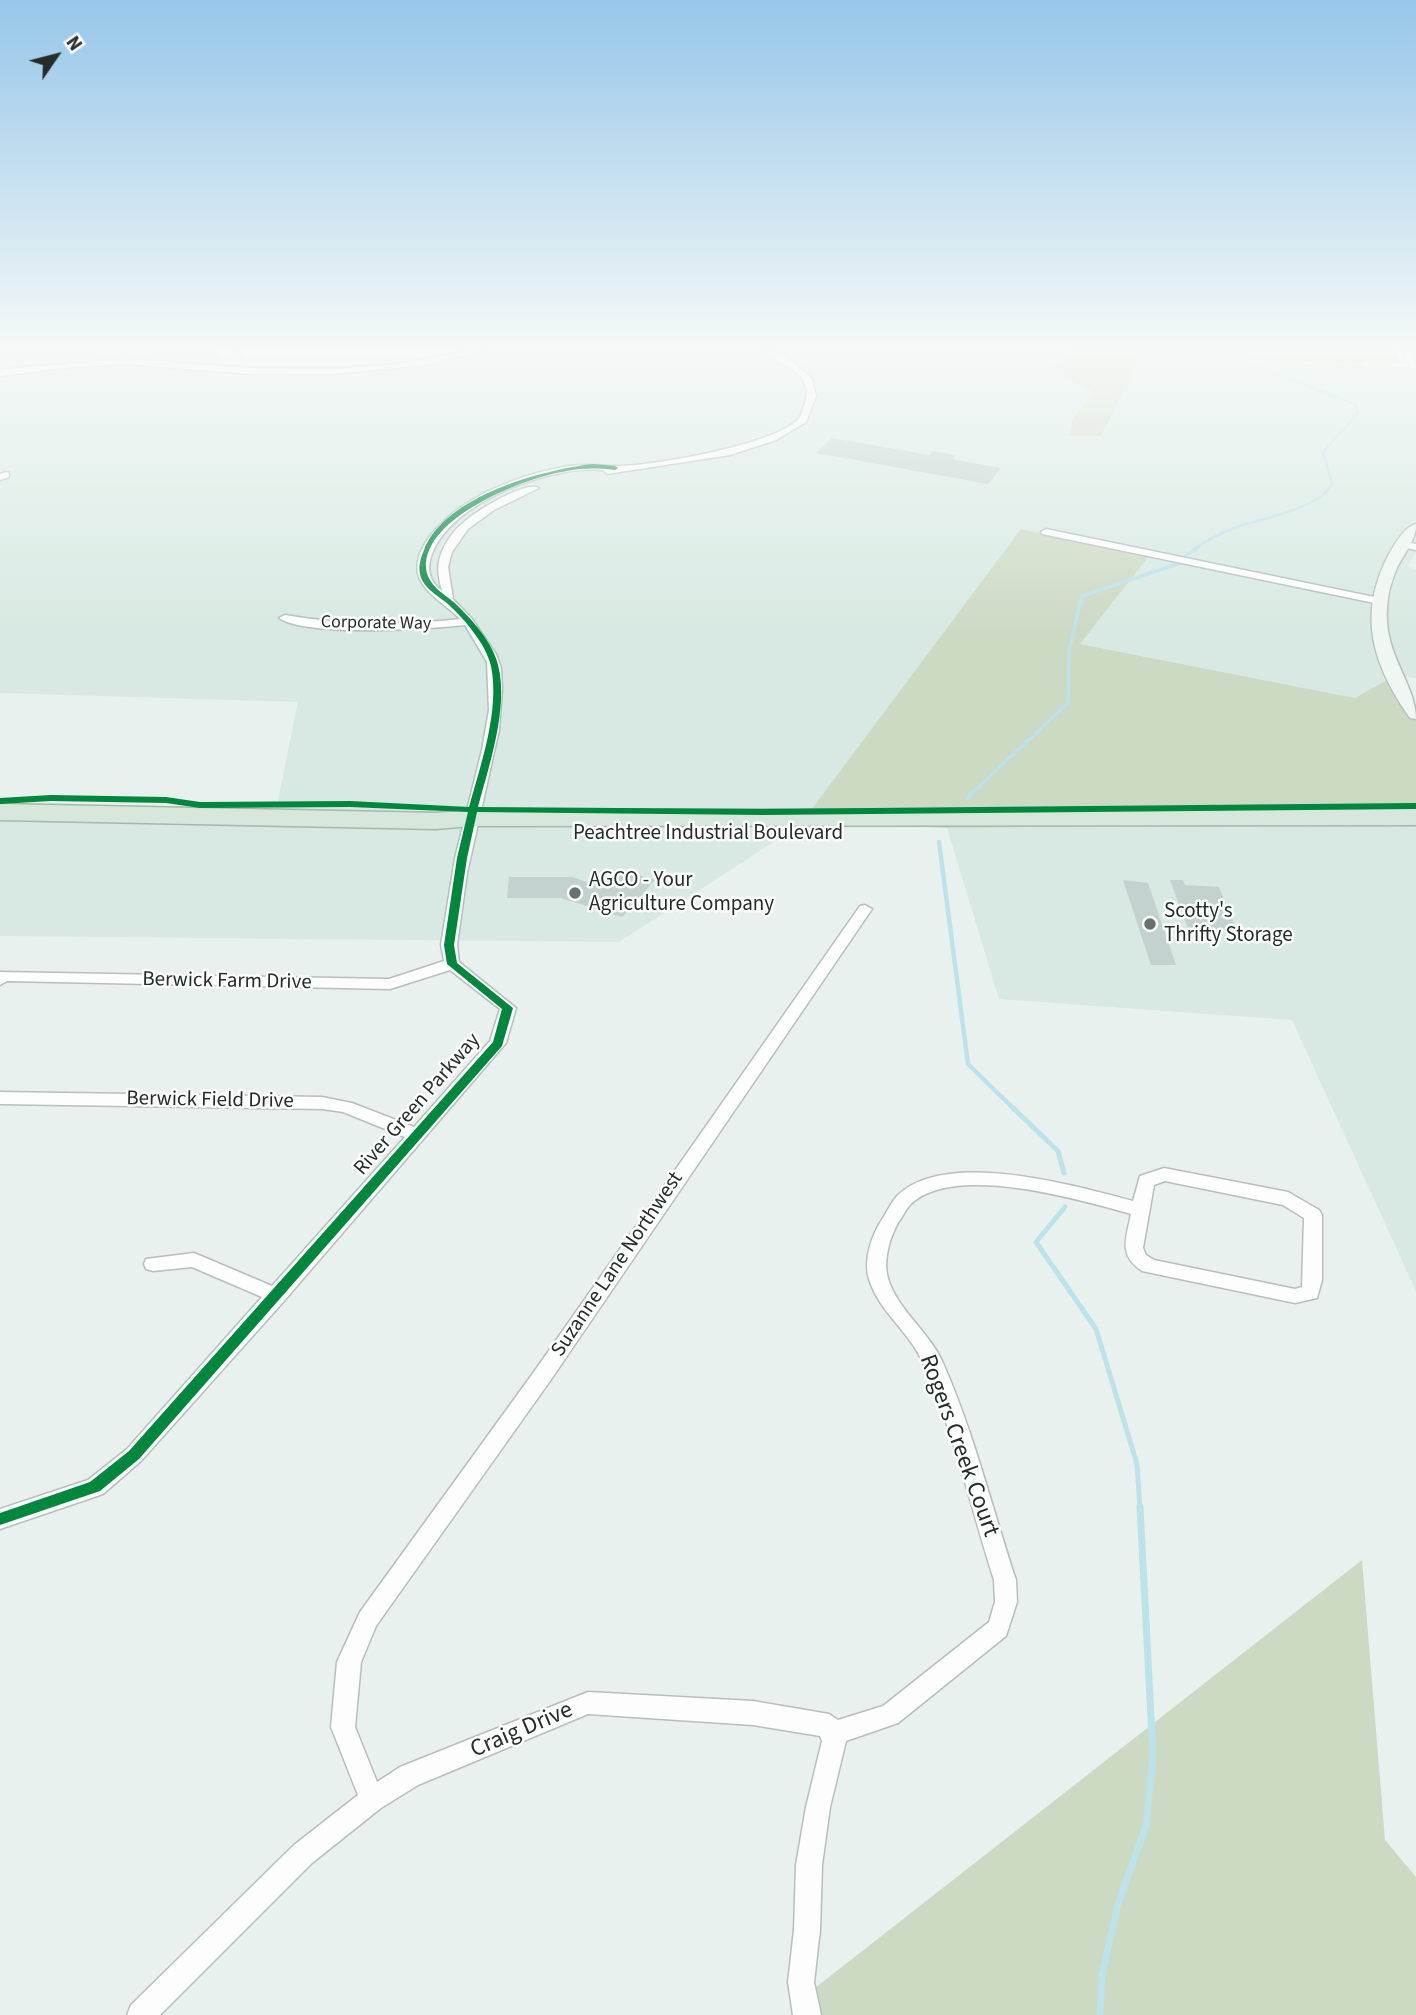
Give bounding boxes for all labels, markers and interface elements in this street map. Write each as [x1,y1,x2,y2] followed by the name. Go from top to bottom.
[21,21,91,91] north arrow
[59,31,88,57] text: N
[321,612,431,636] street label: Corporate Way
[573,821,843,847] street label: Peachtree Industrial Boulevard
[589,868,774,918] place label: AGCO - Your Agriculture Company
[567,885,583,901] marker: AGCO - Your Agriculture Company
[1164,899,1293,949] place label: Scotty's Thrifty Storage
[1142,916,1158,932] marker: Scotty's Thrifty Storage
[142,968,312,996] street label: Berwick Farm Drive
[349,1029,487,1181] street label: River Green Parkway
[126,1087,294,1115] street label: Berwick Field Drive
[547,1168,689,1362] street label: Suzanne Lane Northwest
[912,1351,1004,1541] street label: Rogers Creek Court
[466,1697,578,1765] street label: Craig Drive

